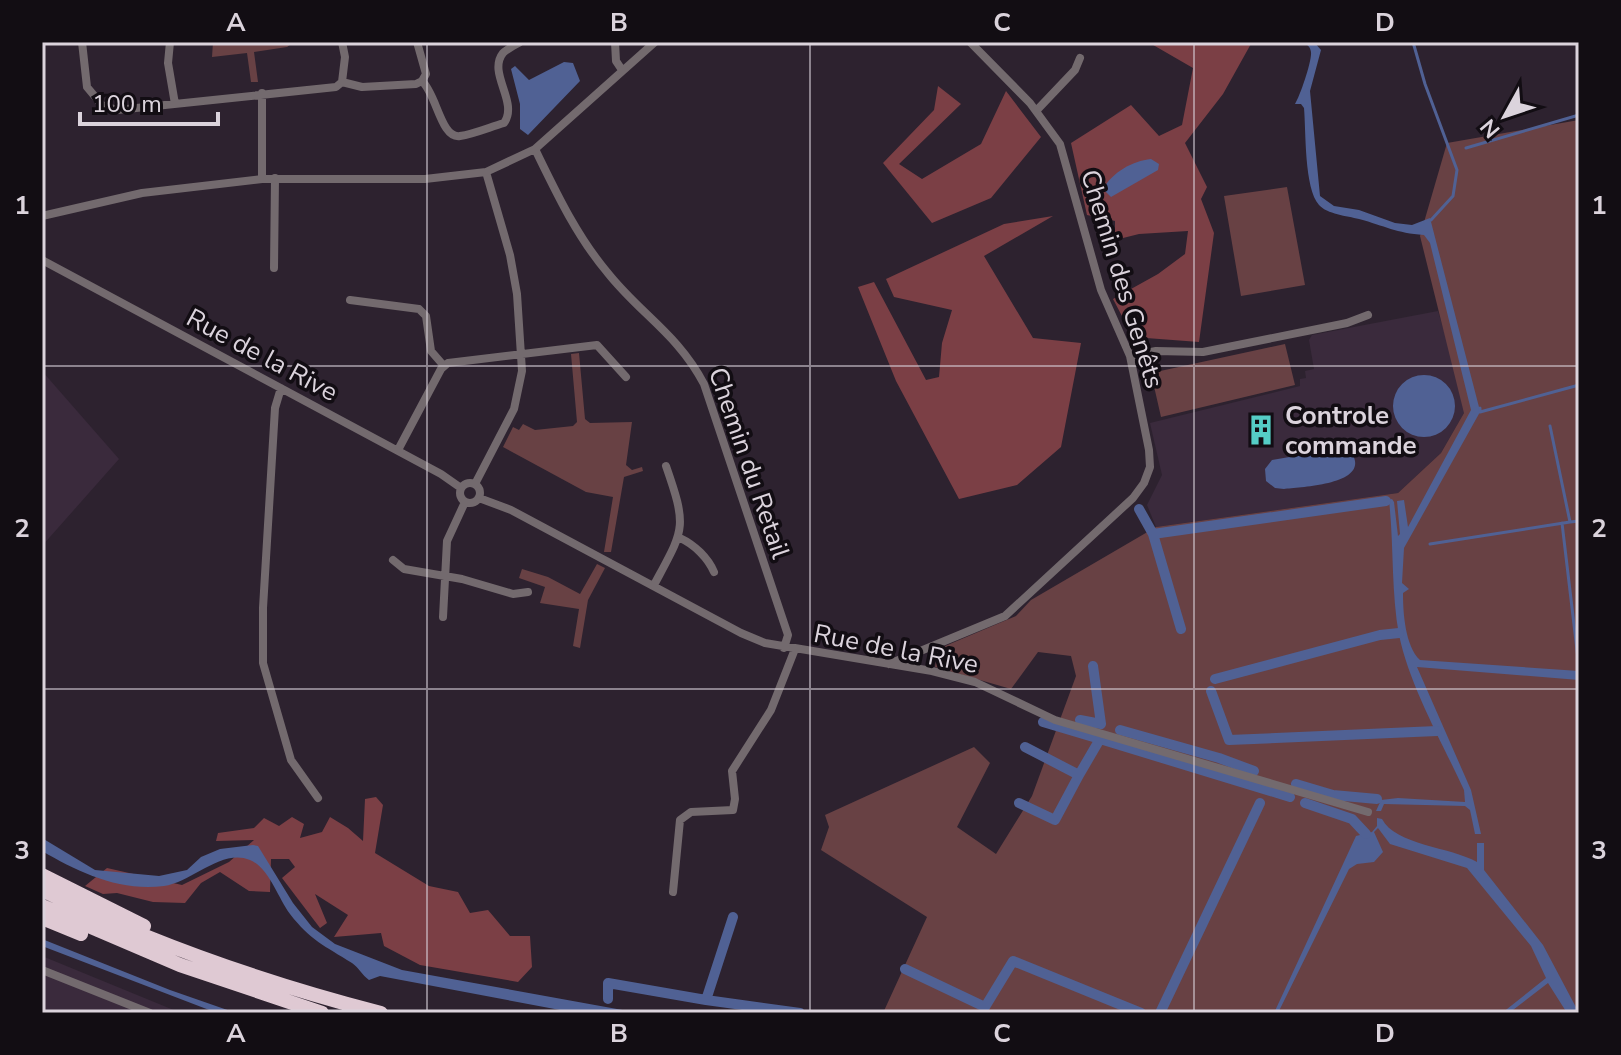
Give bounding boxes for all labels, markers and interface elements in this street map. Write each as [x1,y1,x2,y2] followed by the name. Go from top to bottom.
[226,5,246,40] text: A
[610,5,628,40] text: B
[993,5,1011,40] text: C
[1375,5,1395,40] text: D
[80,76,218,126] scale bar
[1465,76,1545,156] north arrow
[92,88,162,120] text: 100 m
[1474,112,1507,144] text: N
[1072,165,1172,393] street label: Chemin des Genêts
[14,188,30,223] text: 1
[1591,188,1607,223] text: 1
[180,300,344,410] street label: Rue de la Rive
[700,363,798,563] street label: Chemin du Retail
[1285,398,1417,463] place label: Controle commande
[1244,413,1278,447] building icon: Controle commande
[14,511,30,546] text: 2
[1591,511,1607,546] text: 2
[811,616,981,682] street label: Rue de la Rive
[14,833,30,868] text: 3
[1591,833,1607,868] text: 3
[226,1016,246,1051] text: A
[610,1016,628,1051] text: B
[993,1016,1011,1051] text: C
[1375,1016,1395,1051] text: D

